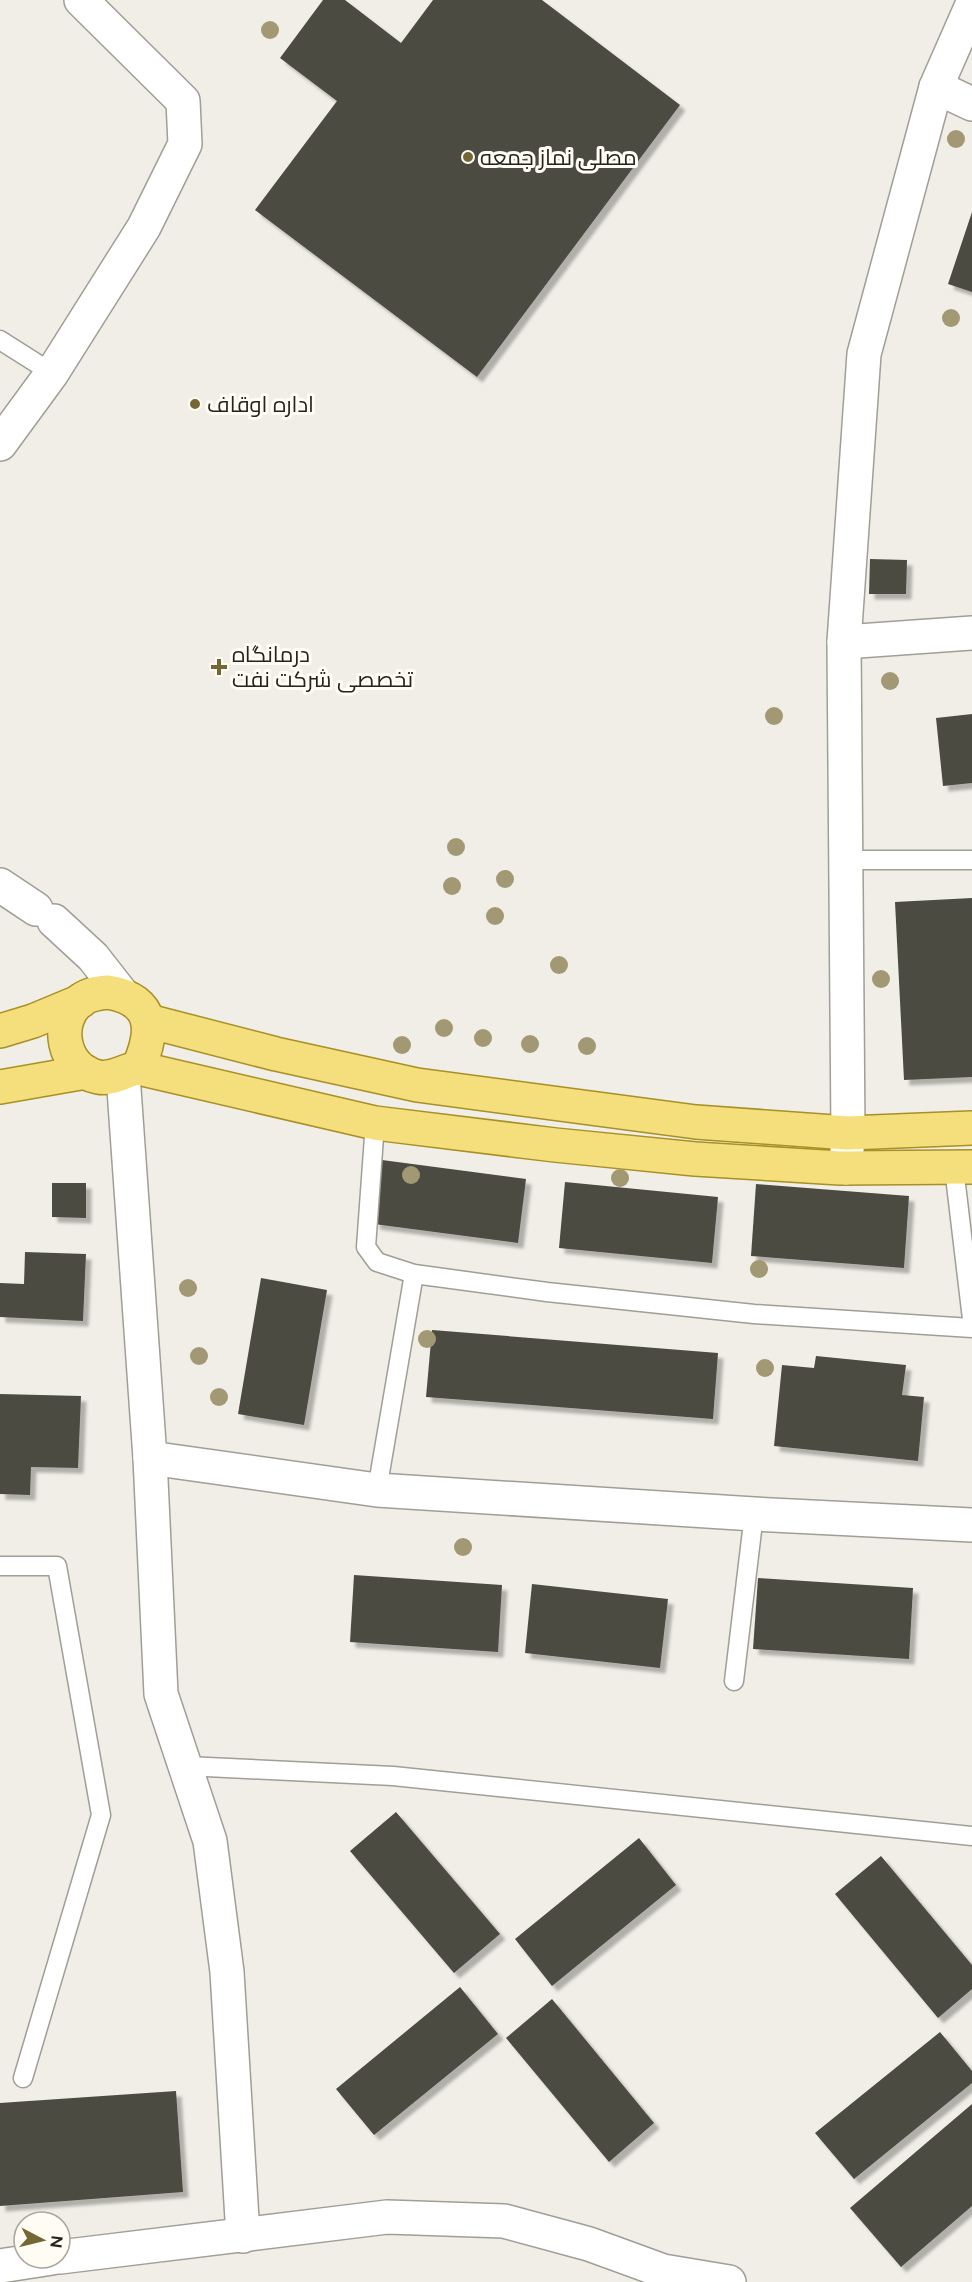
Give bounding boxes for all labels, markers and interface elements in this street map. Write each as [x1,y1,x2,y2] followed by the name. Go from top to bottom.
[480,144,637,171] place label: مصلی نماز جمعه
[461,150,475,164] marker: مصلی نماز جمعه
[207,391,314,418] place label: اداره اوقاف
[188,397,202,411] marker: اداره اوقاف
[232,641,413,693] place label: درمانگاه تخصصی شرکت نفت
[210,658,228,676] marker: درمانگاه تخصصی شرکت نفت
[12,2210,72,2270] north arrow
[46,2234,67,2249] text: N

